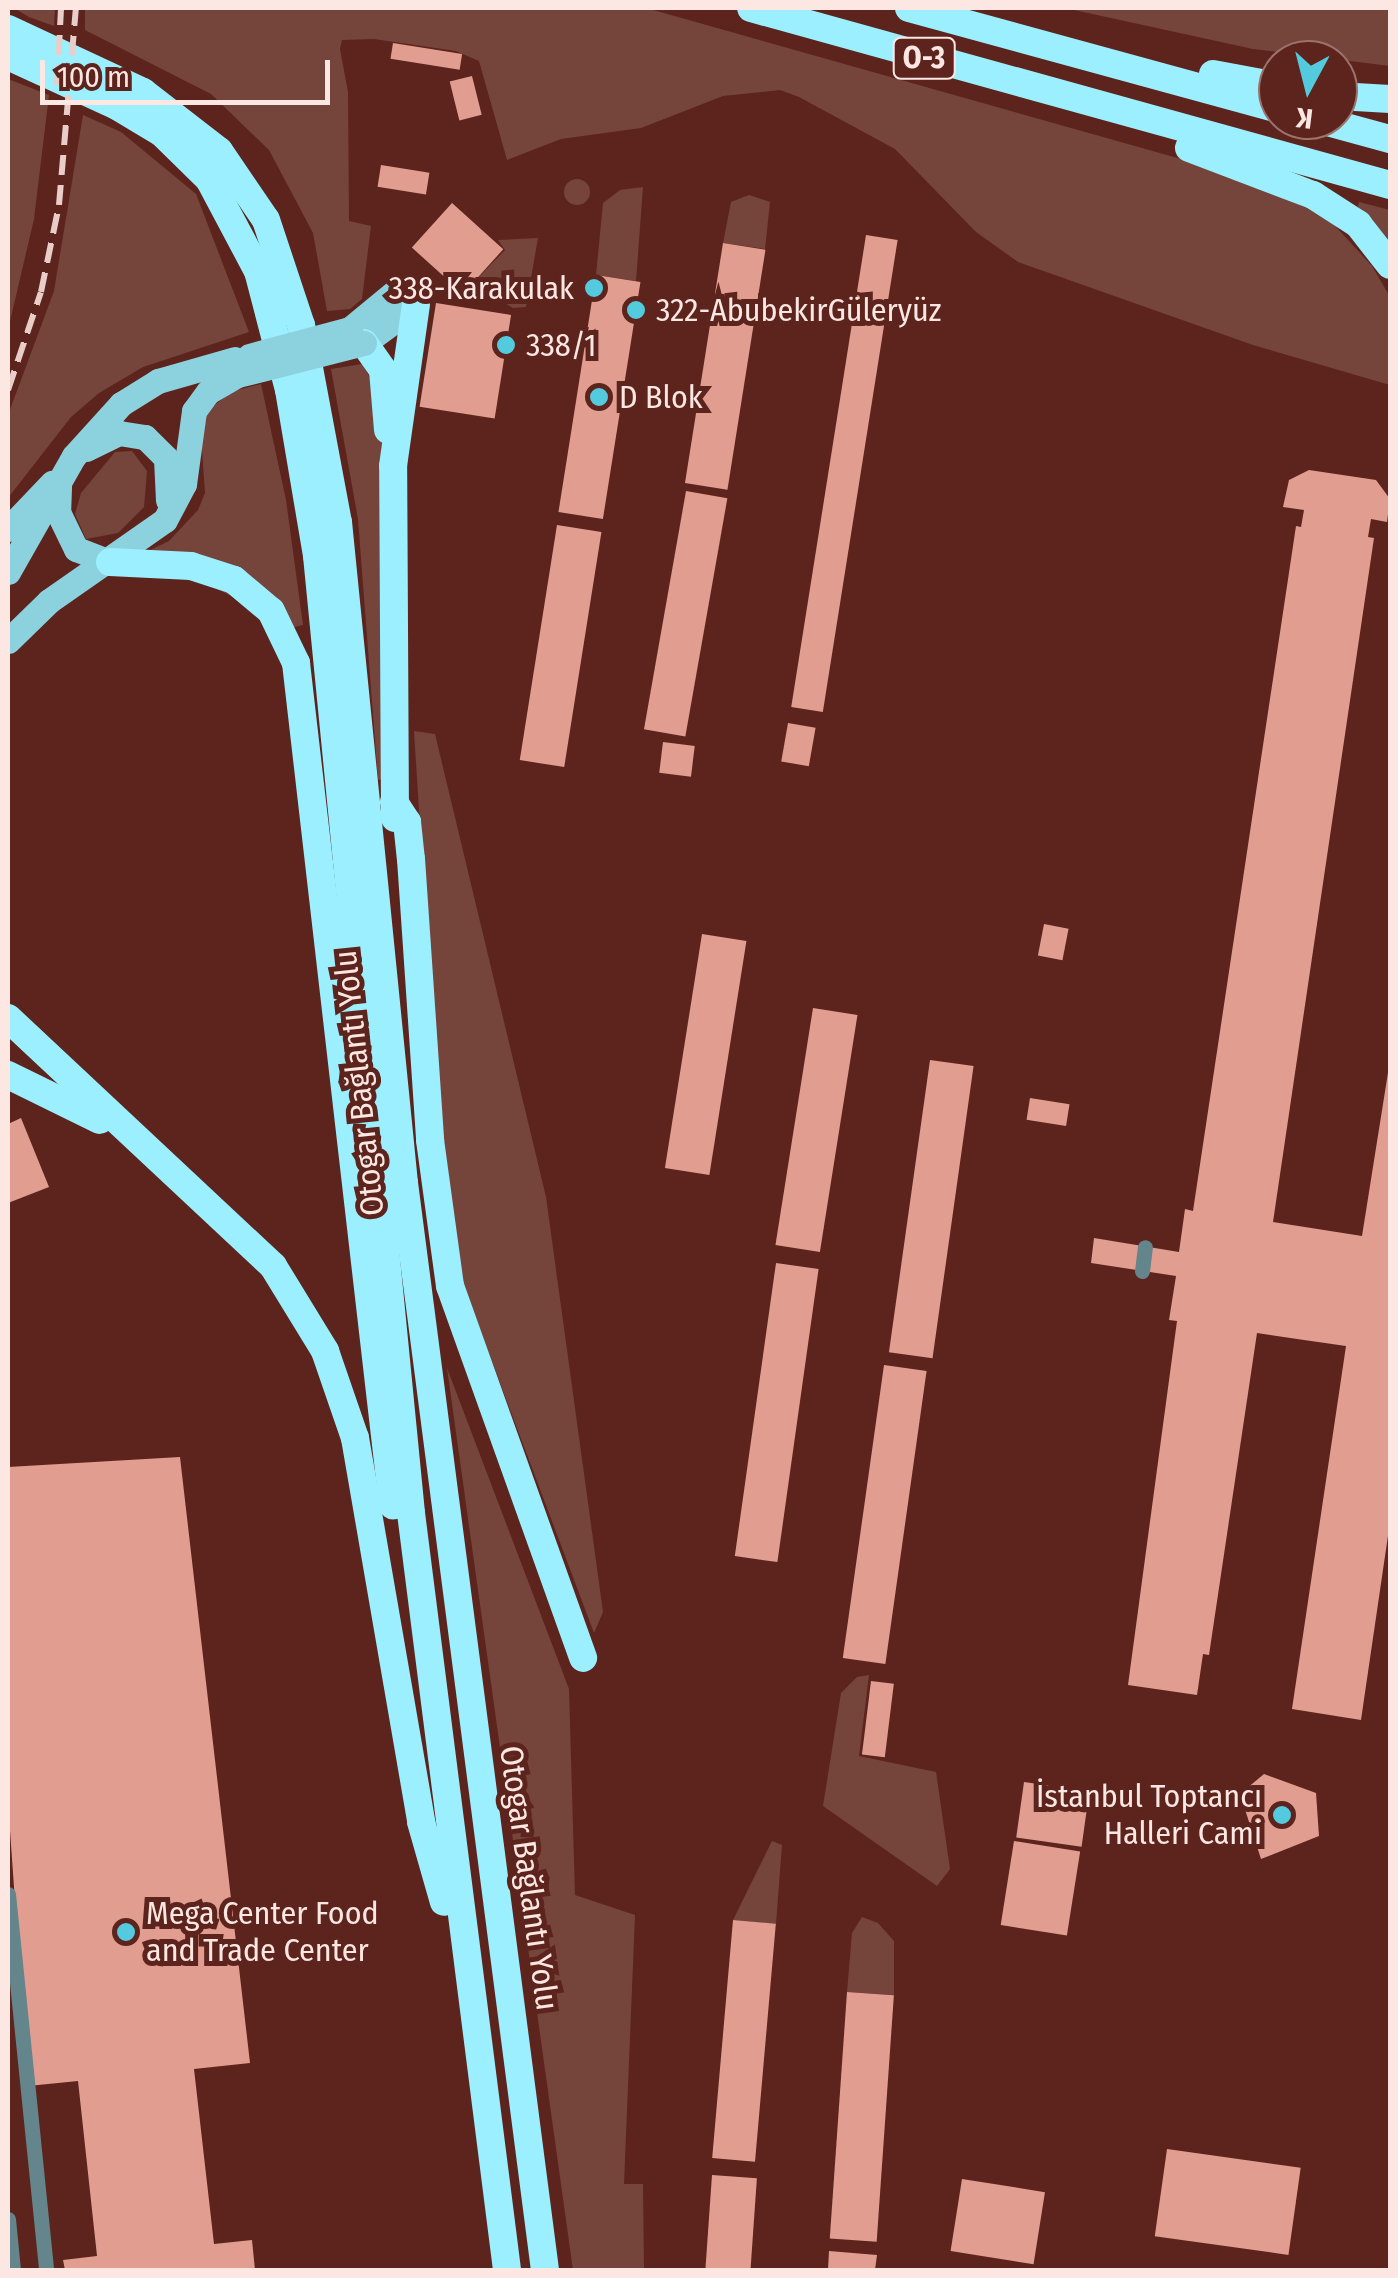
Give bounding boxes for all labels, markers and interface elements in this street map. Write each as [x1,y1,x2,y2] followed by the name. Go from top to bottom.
[892,33,956,83] road number: O-3
[45,40,335,102] scale bar
[1258,40,1358,140] north arrow
[57,59,130,95] text: 100 m
[1294,101,1315,136] text: K
[389,269,574,307] place label: 338-Karakulak
[583,277,605,299] marker: 338-Karakulak
[656,291,941,329] place label: 322-AbubekirGüleryüz
[625,299,647,321] marker: 322-AbubekirGüleryüz
[526,326,596,364] place label: 338/1
[495,334,517,356] marker: 338/1
[619,378,703,416] place label: D Blok
[588,386,610,408] marker: D Blok
[326,948,392,1218] street label: Otogar Bağlantı Yolu
[491,1743,567,2013] street label: Otogar Bağlantı Yolu
[1036,1778,1262,1853] place label: İstanbul Toptancı Halleri Cami
[1271,1804,1293,1826] marker: İstanbul Toptancı Halleri Cami
[146,1895,379,1970] place label: Mega Center Food and Trade Center
[115,1921,137,1943] marker: Mega Center Food and Trade Center

